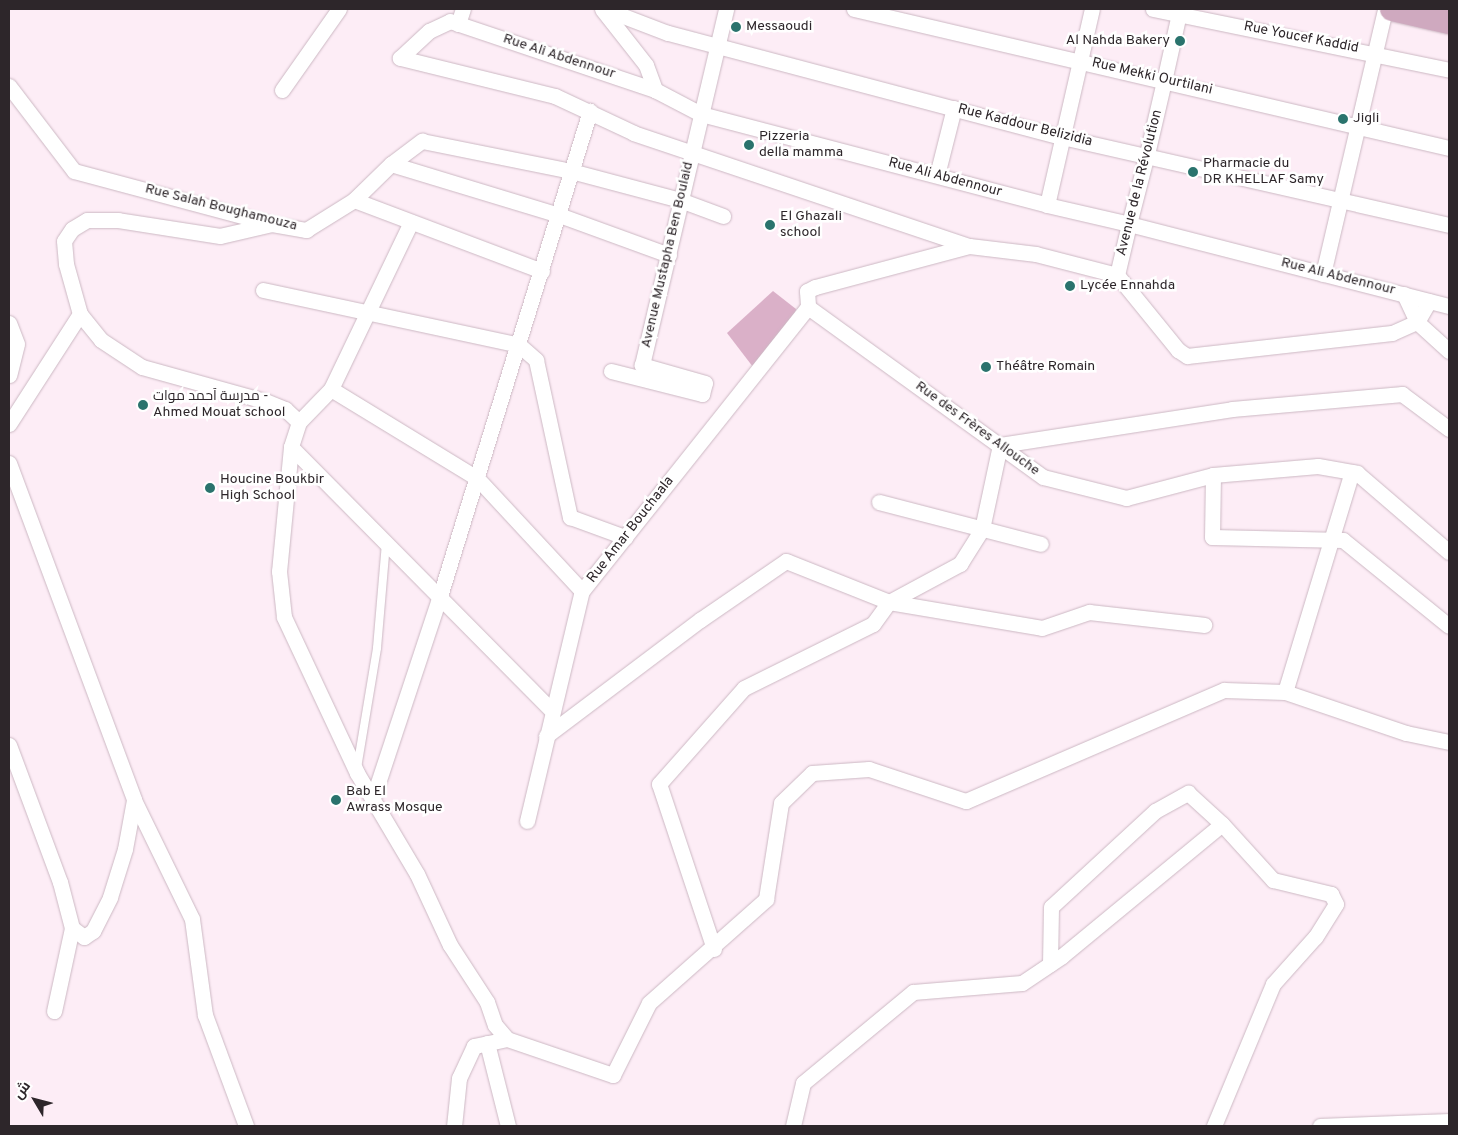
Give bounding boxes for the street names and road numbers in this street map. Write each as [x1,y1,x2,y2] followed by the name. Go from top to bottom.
[1242,19,1360,57] street label: Rue Youcef Kaddid
[500,31,618,83] street label: Rue Ali Abdennour
[1090,55,1214,99] street label: Rue Mekki Ourtilani
[956,101,1094,151] street label: Rue Kaddour Belizidia
[1114,108,1166,258] street label: Avenue de la Révolution
[886,155,1004,201] street label: Rue Ali Abdennour
[638,160,698,350] street label: Avenue Mustapha Ben Boulaid
[143,181,299,235] street label: Rue Salah Boughamouza
[1279,255,1397,299] street label: Rue Ali Abdennour
[911,378,1043,480] street label: Rue des Frères Allouche
[584,473,678,587] street label: Rue Amar Bouchaala

